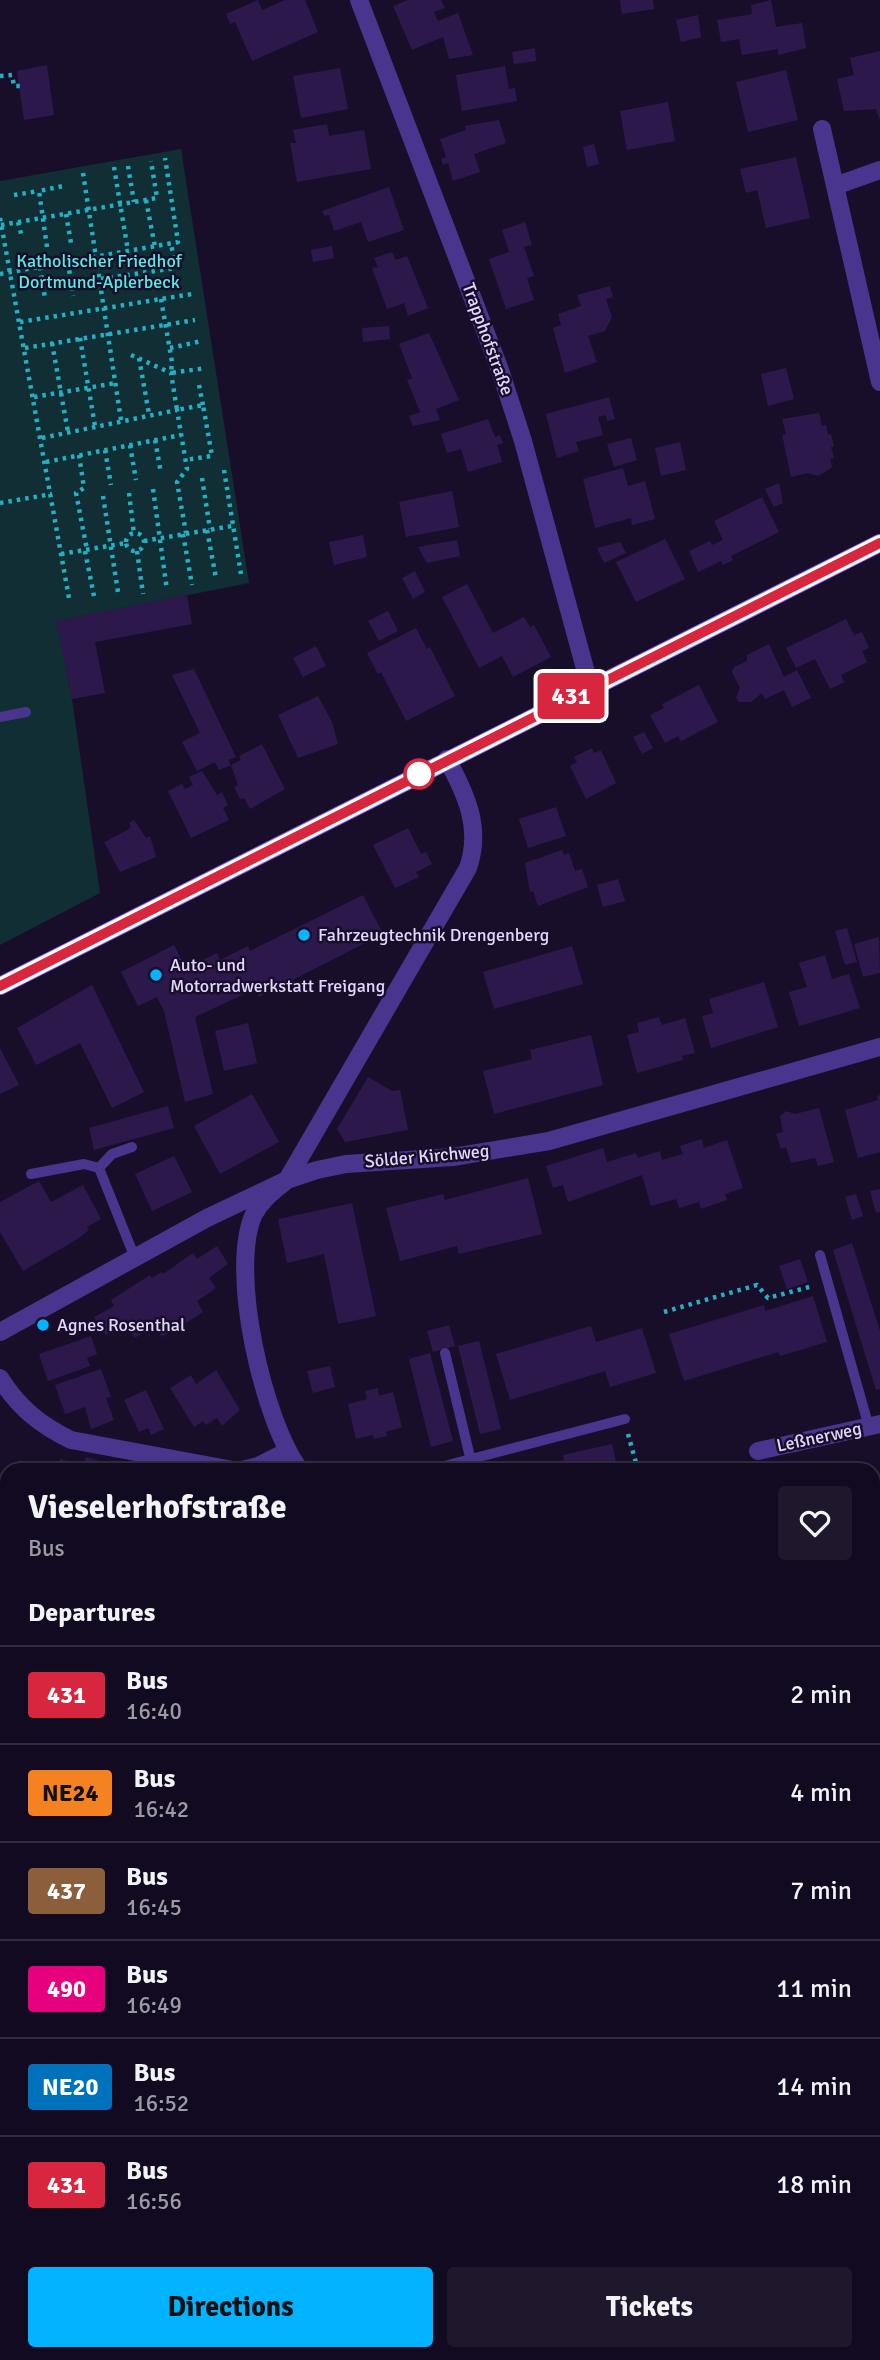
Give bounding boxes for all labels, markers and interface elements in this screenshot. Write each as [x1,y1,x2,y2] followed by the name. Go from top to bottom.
[16,250,183,293] park label: Katholischer Friedhof Dortmund-Aplerbeck
[458,280,518,398] street label: Trapphofstraße
[531,673,611,719] line badge: 431
[552,681,590,711] text: 431
[404,759,434,789] unlabelled marker
[318,924,549,946] place label: Fahrzeugtechnik Drengenberg
[296,927,312,943] marker: Fahrzeugtechnik Drengenberg
[170,954,385,997] place label: Auto- und Motorradwerkstatt Freigang
[148,967,164,983] marker: Auto- und Motorradwerkstatt Freigang
[364,1140,490,1172] street label: Sölder Kirchweg
[57,1314,185,1336] place label: Agnes Rosenthal
[35,1317,51,1333] marker: Agnes Rosenthal
[774,1417,864,1457] street label: Leßnerweg
[778,1486,852,1560] button: heart
[28,1487,287,1528] text: Vieselerhofstraße
[28,1534,65,1563] text: Bus
[28,1597,155,1629] text: Departures
[126,1665,168,1697] text: Bus
[790,1679,852,1711] text: 2 min
[47,1680,86,1710] text: 431
[126,1697,182,1726] text: 16:40
[133,1763,175,1795] text: Bus
[790,1777,852,1809] text: 4 min
[42,1778,98,1808] text: NE24
[133,1795,189,1824] text: 16:42
[126,1861,168,1893] text: Bus
[790,1875,852,1907] text: 7 min
[47,1876,86,1906] text: 437
[126,1893,182,1922] text: 16:45
[126,1959,168,1991] text: Bus
[776,1973,852,2005] text: 11 min
[47,1974,86,2004] text: 490
[126,1991,182,2020] text: 16:49
[133,2057,175,2089] text: Bus
[776,2071,852,2103] text: 14 min
[42,2072,98,2102] text: NE20
[133,2089,189,2118] text: 16:52
[126,2155,168,2187] text: Bus
[776,2169,852,2201] text: 18 min
[47,2170,86,2200] text: 431
[126,2187,182,2216] text: 16:56
[28,2267,433,2347] button: Directions
[447,2267,852,2347] button: Tickets

